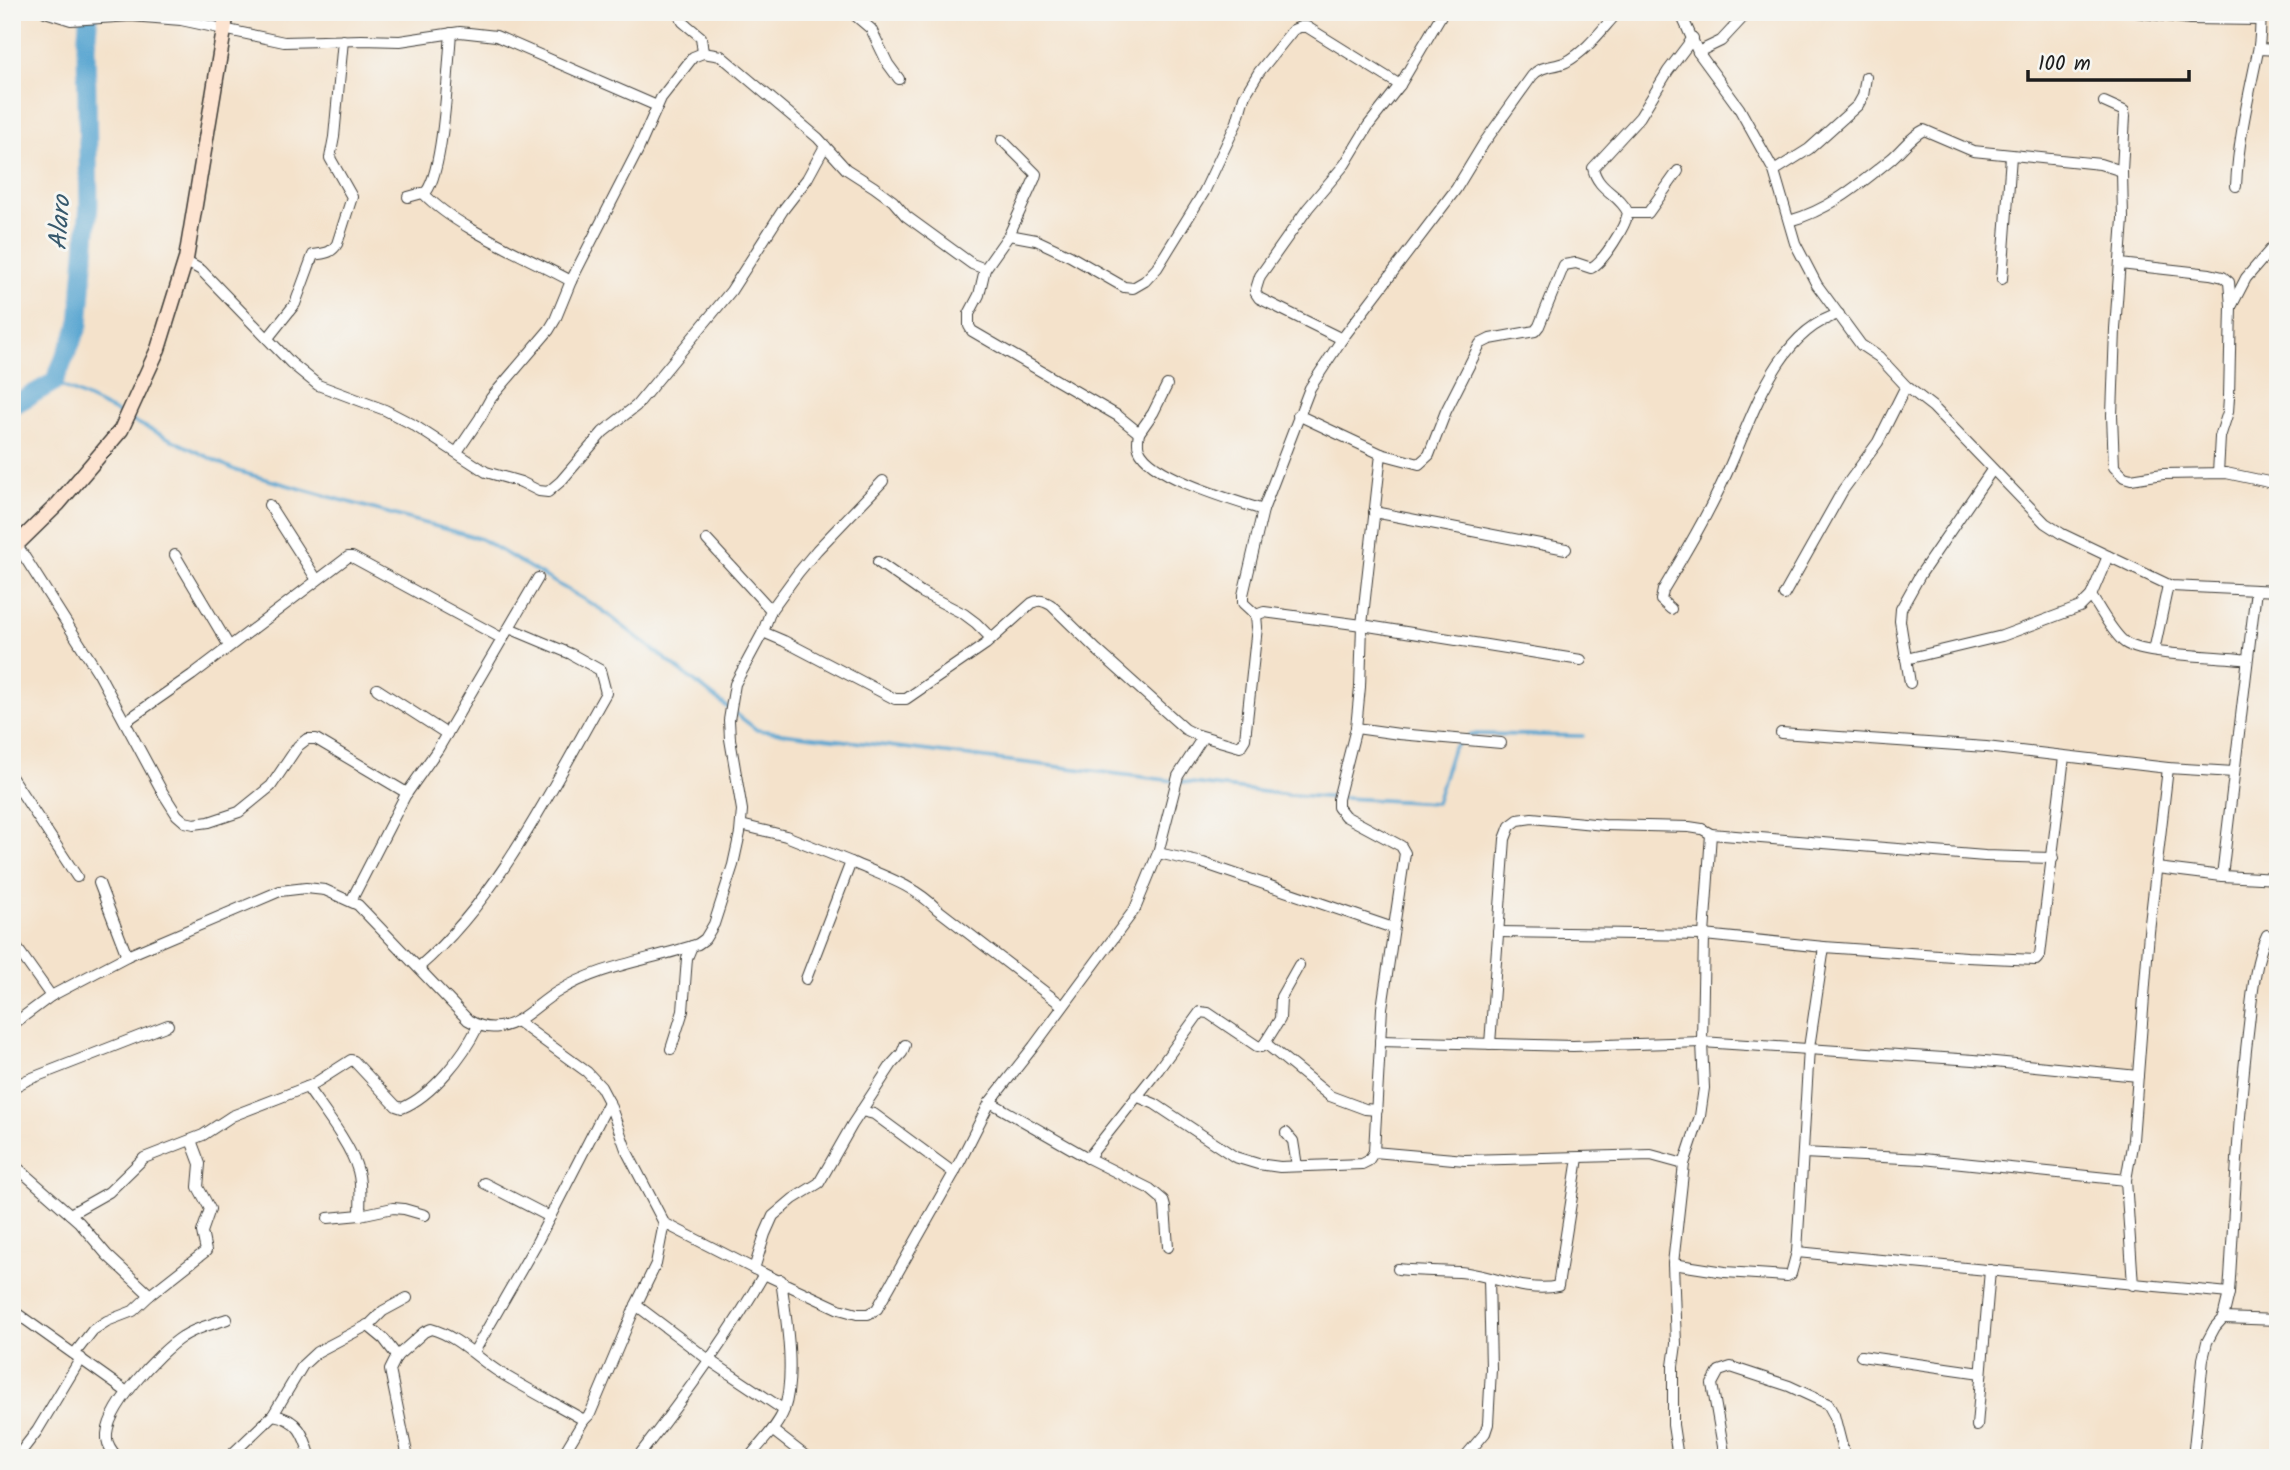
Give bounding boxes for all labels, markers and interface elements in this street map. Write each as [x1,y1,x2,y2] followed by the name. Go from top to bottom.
[2028,38,2188,82] scale bar
[2038,48,2091,81] text: 100 m
[38,192,84,252] water label: Alaro

